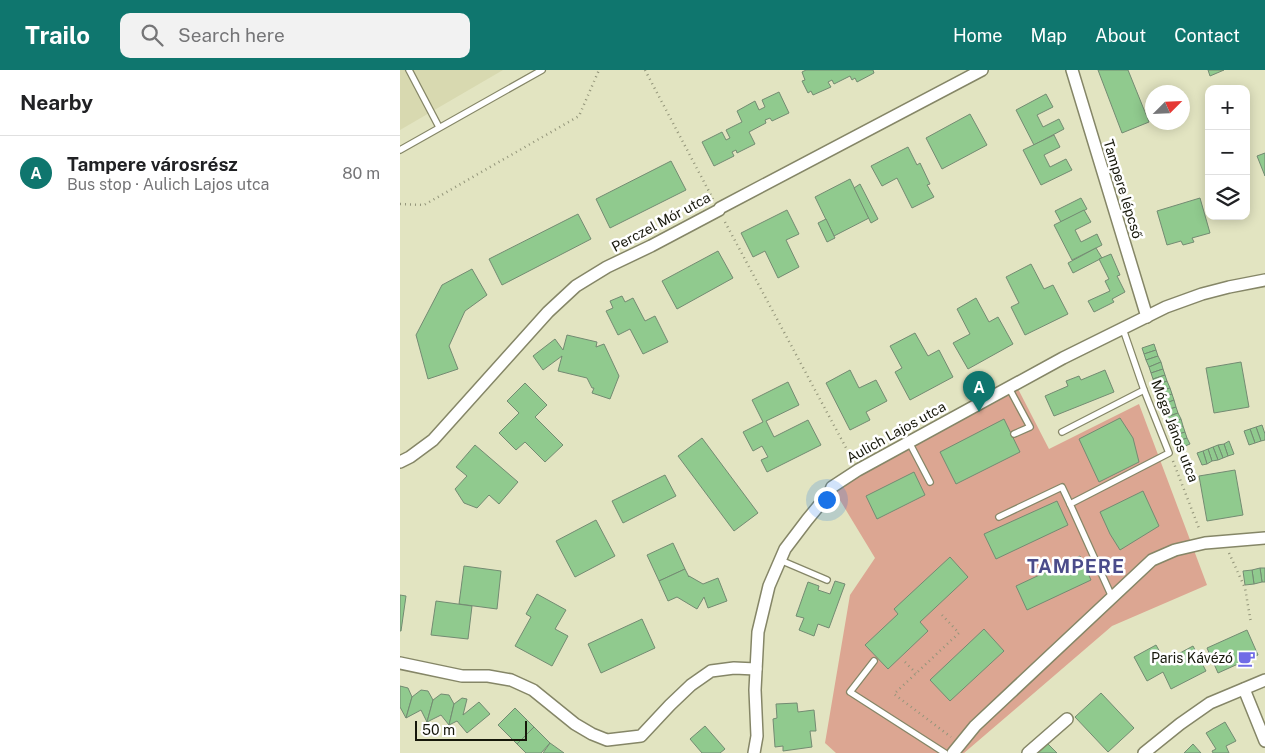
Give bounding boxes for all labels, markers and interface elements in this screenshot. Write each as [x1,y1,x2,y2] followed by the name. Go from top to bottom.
[120,13,470,58] search box
[25,21,90,49] text: Trailo
[138,21,166,49] icon: search
[178,24,285,46] text: Search here
[953,25,1003,46] text: Home
[1031,25,1067,46] text: Map
[1095,25,1146,46] text: About
[1174,25,1240,46] text: Contact
[1145,85,1190,130] north arrow
[1205,85,1250,220] map controls
[1205,85,1250,130] button: +
[20,90,93,115] text: Nearby
[1205,130,1250,175] button: −
[1100,137,1146,241] street label: Tampere lépcső
[67,153,238,175] text: Tampere városrész
[30,164,42,183] text: A
[342,164,380,183] text: 80 m
[67,175,269,194] text: Bus stop · Aulich Lajos utca
[1205,175,1250,220] button: layers
[609,189,713,255] street label: Perczel Mór utca
[963,371,995,412] pin: A
[1148,378,1202,484] street label: Móga János utca
[844,398,948,466] street label: Aulich Lajos utca
[814,487,840,513] your location
[1027,555,1125,577] district label: TAMPERE
[1237,648,1257,668] cafe icon: Paris Kávézó
[1151,650,1233,666] place label: Paris Kávézó
[415,718,528,741] scale bar
[422,722,455,738] text: 50 m

